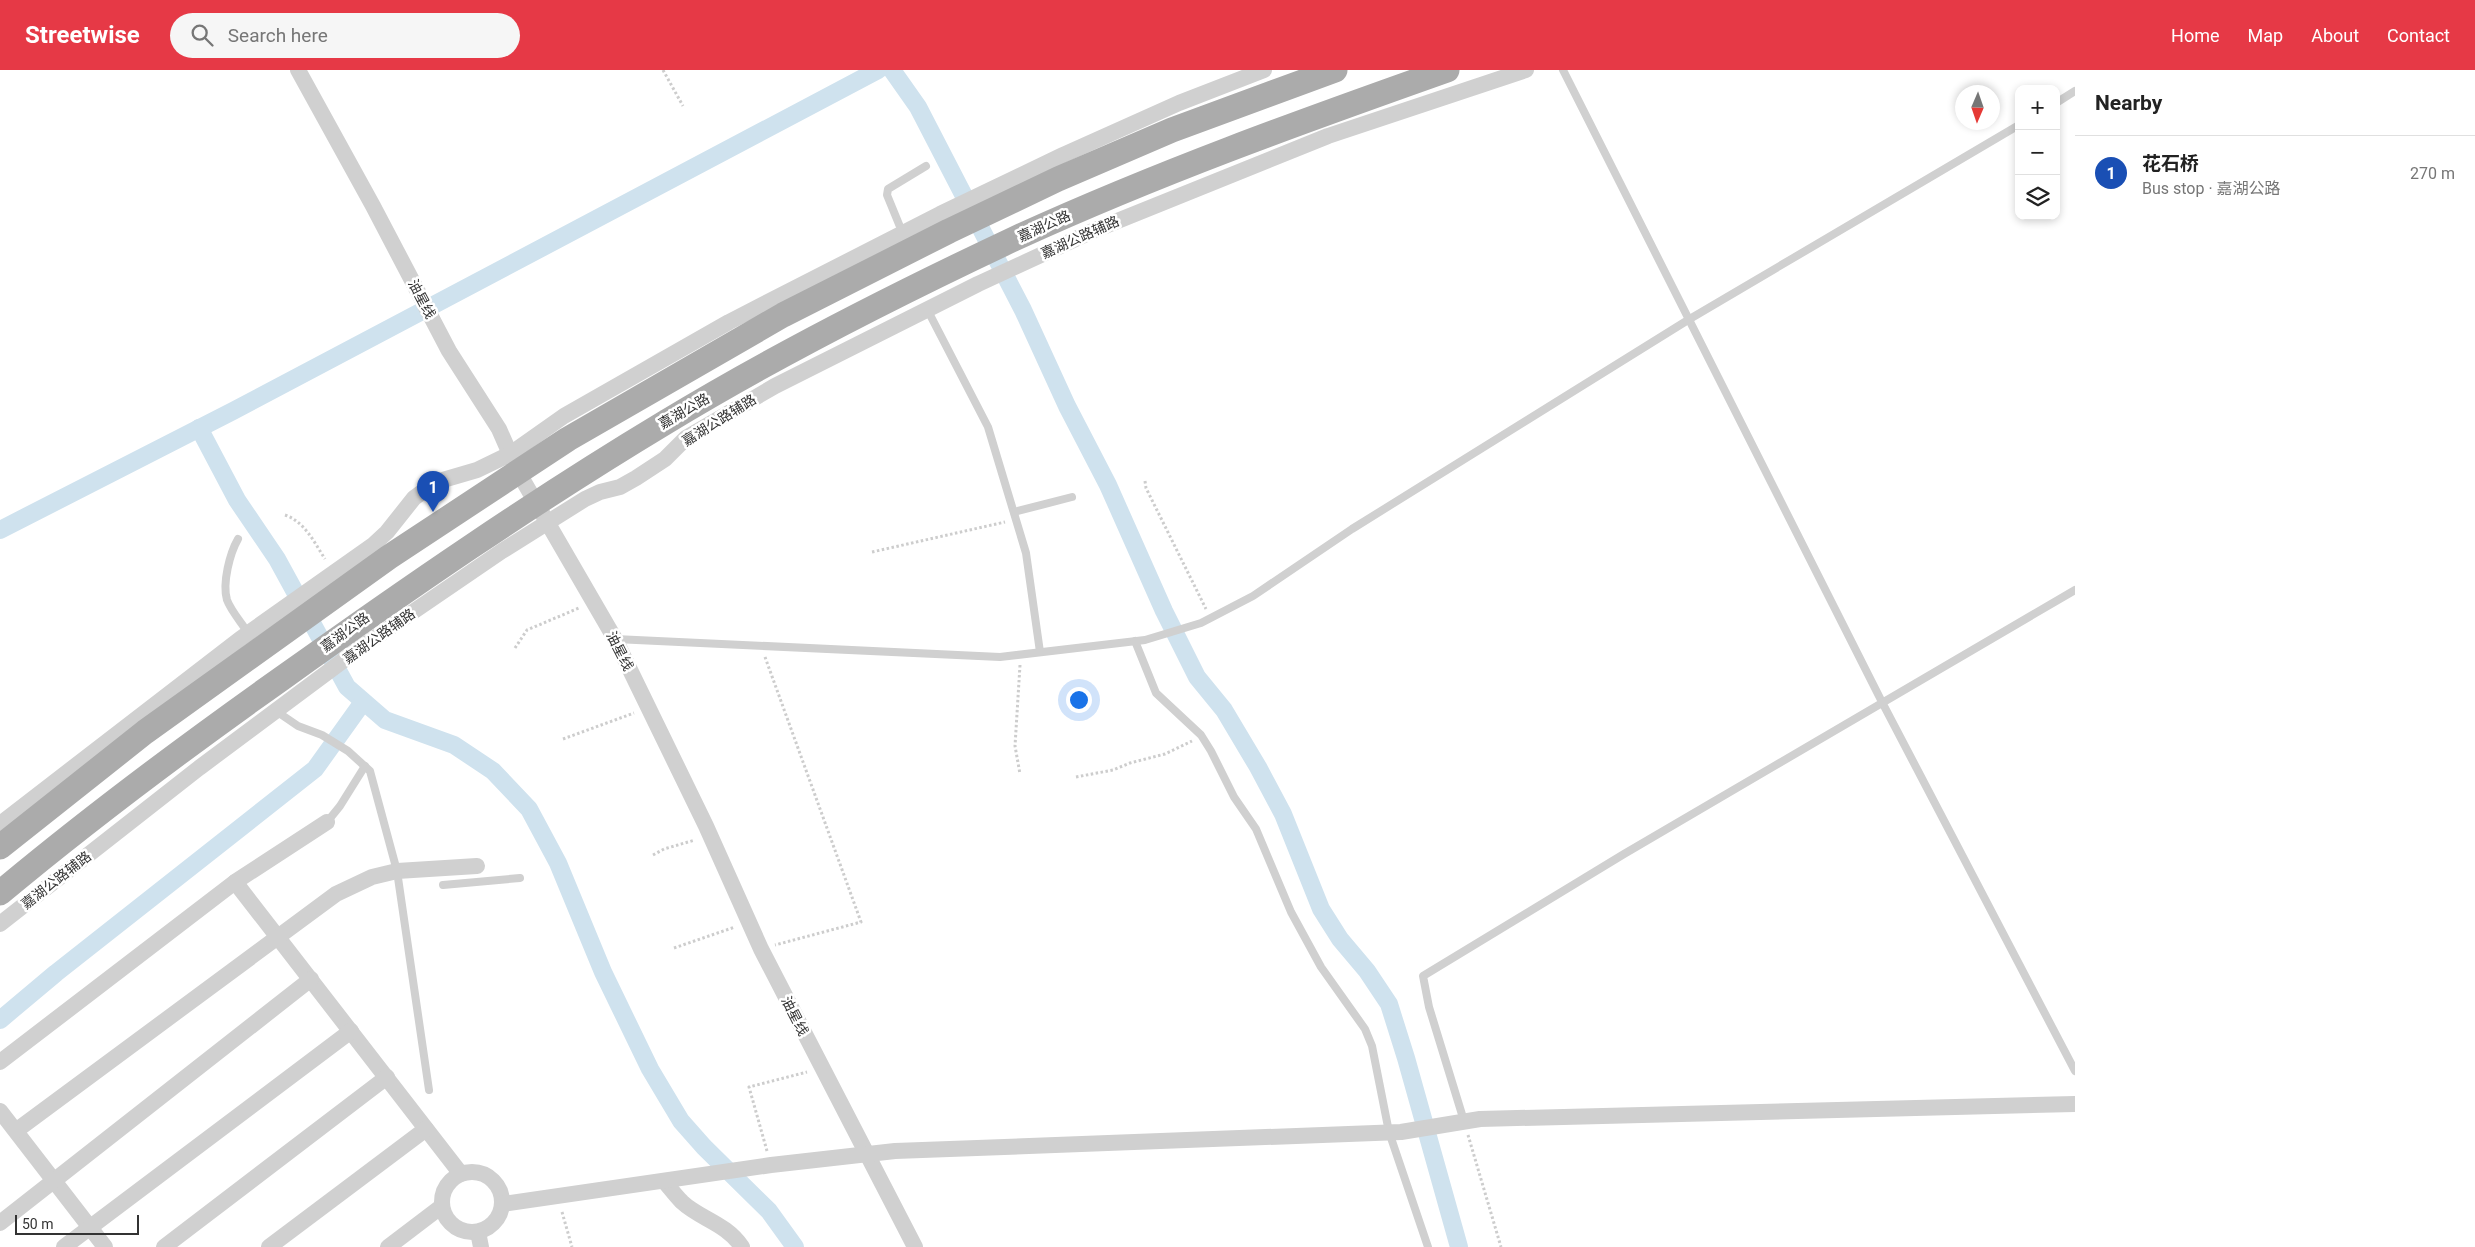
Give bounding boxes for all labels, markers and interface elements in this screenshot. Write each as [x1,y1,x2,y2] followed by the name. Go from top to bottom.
[170,13,520,58] search box
[25,21,140,49] text: Streetwise
[188,21,216,49] icon: search
[228,24,328,47] text: Search here
[2171,25,2220,46] text: Home
[2248,25,2283,46] text: Map
[2311,25,2359,46] text: About
[2387,25,2450,46] text: Contact
[1955,85,2000,130] north arrow
[2015,85,2060,220] map controls
[2015,85,2060,130] button: +
[2095,91,2162,115] text: Nearby
[2015,130,2060,175] button: −
[2142,152,2199,175] text: 花石桥
[2106,164,2116,183] text: 1
[2410,164,2455,183] text: 270 m
[2015,175,2060,220] button: layers
[2142,179,2281,198] text: Bus stop · 嘉湖公路
[1015,207,1073,245] street label: 嘉湖公路
[1038,213,1122,261] street label: 嘉湖公路辅路
[405,277,439,321] street label: 油星线
[656,390,712,432] street label: 嘉湖公路
[679,391,759,449] street label: 嘉湖公路辅路
[417,471,449,512] pin: 1
[340,605,418,667] street label: 嘉湖公路辅路
[318,609,372,655] street label: 嘉湖公路
[603,629,637,673] street label: 油星线
[1066,687,1092,713] your location
[18,848,94,912] street label: 嘉湖公路辅路
[778,994,812,1038] street label: 油星线
[15,1212,139,1235] scale bar
[22,1216,54,1232] text: 50 m

